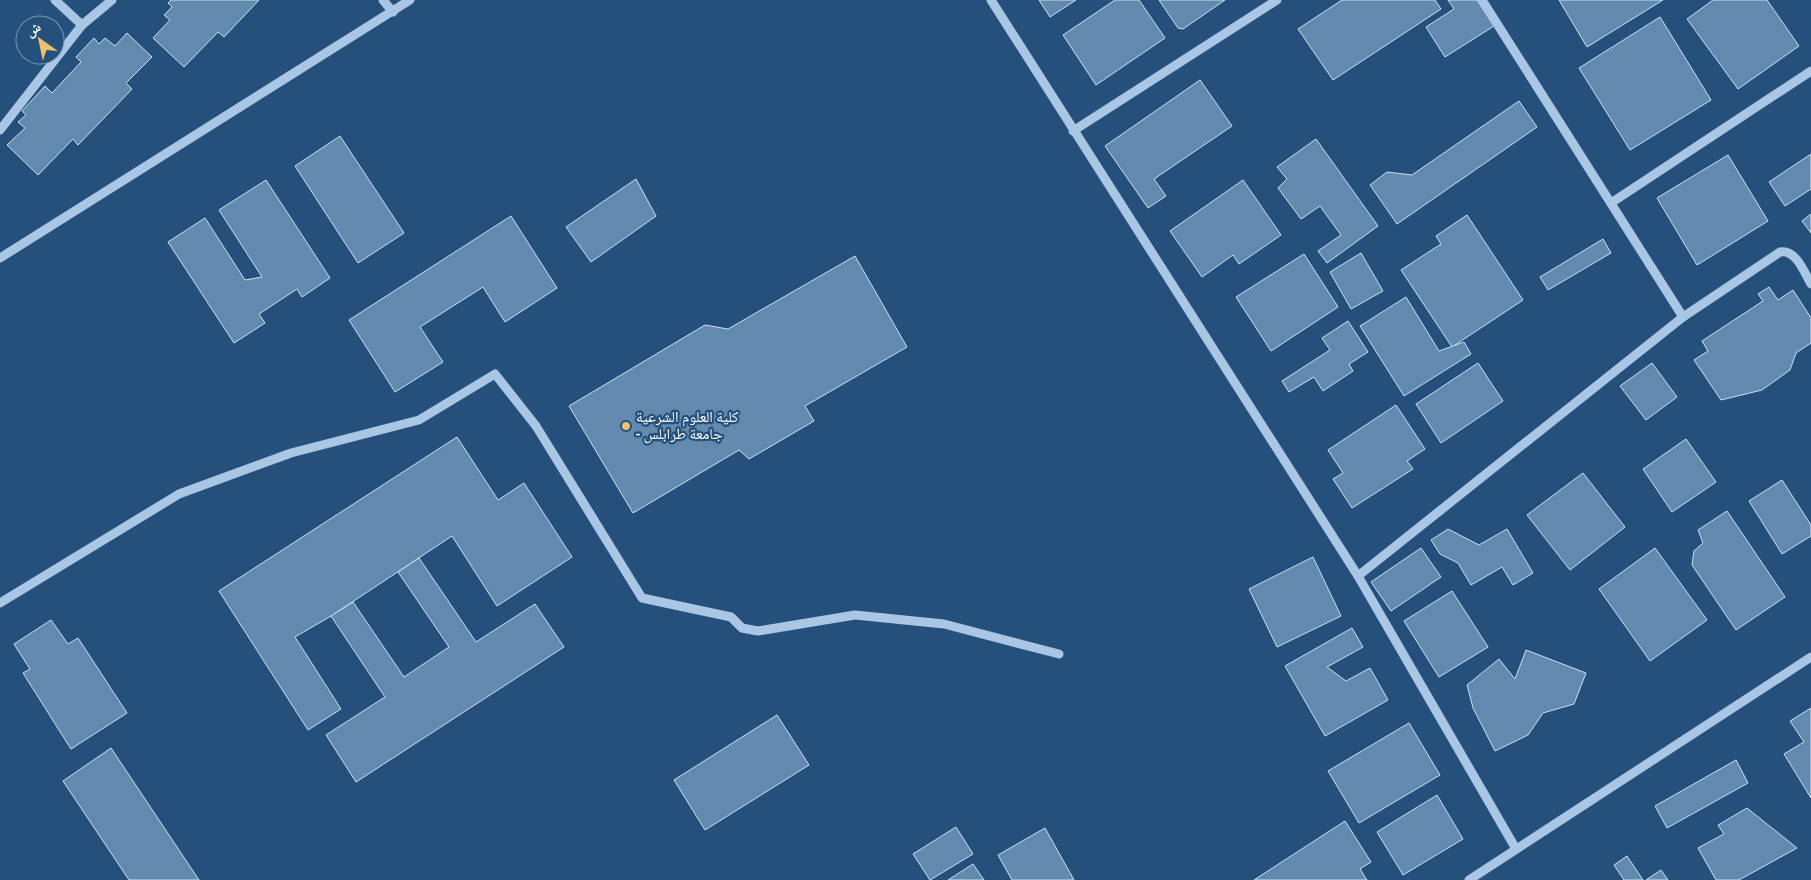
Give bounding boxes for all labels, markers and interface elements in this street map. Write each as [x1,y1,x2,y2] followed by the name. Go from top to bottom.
[15,15,65,65] north arrow
[22,17,44,41] text: ش
[636,406,738,444] place label: كلية العلوم الشرعية - جامعة طرابلس
[620,420,632,432] marker: كلية العلوم الشرعية - جامعة طرابلس

